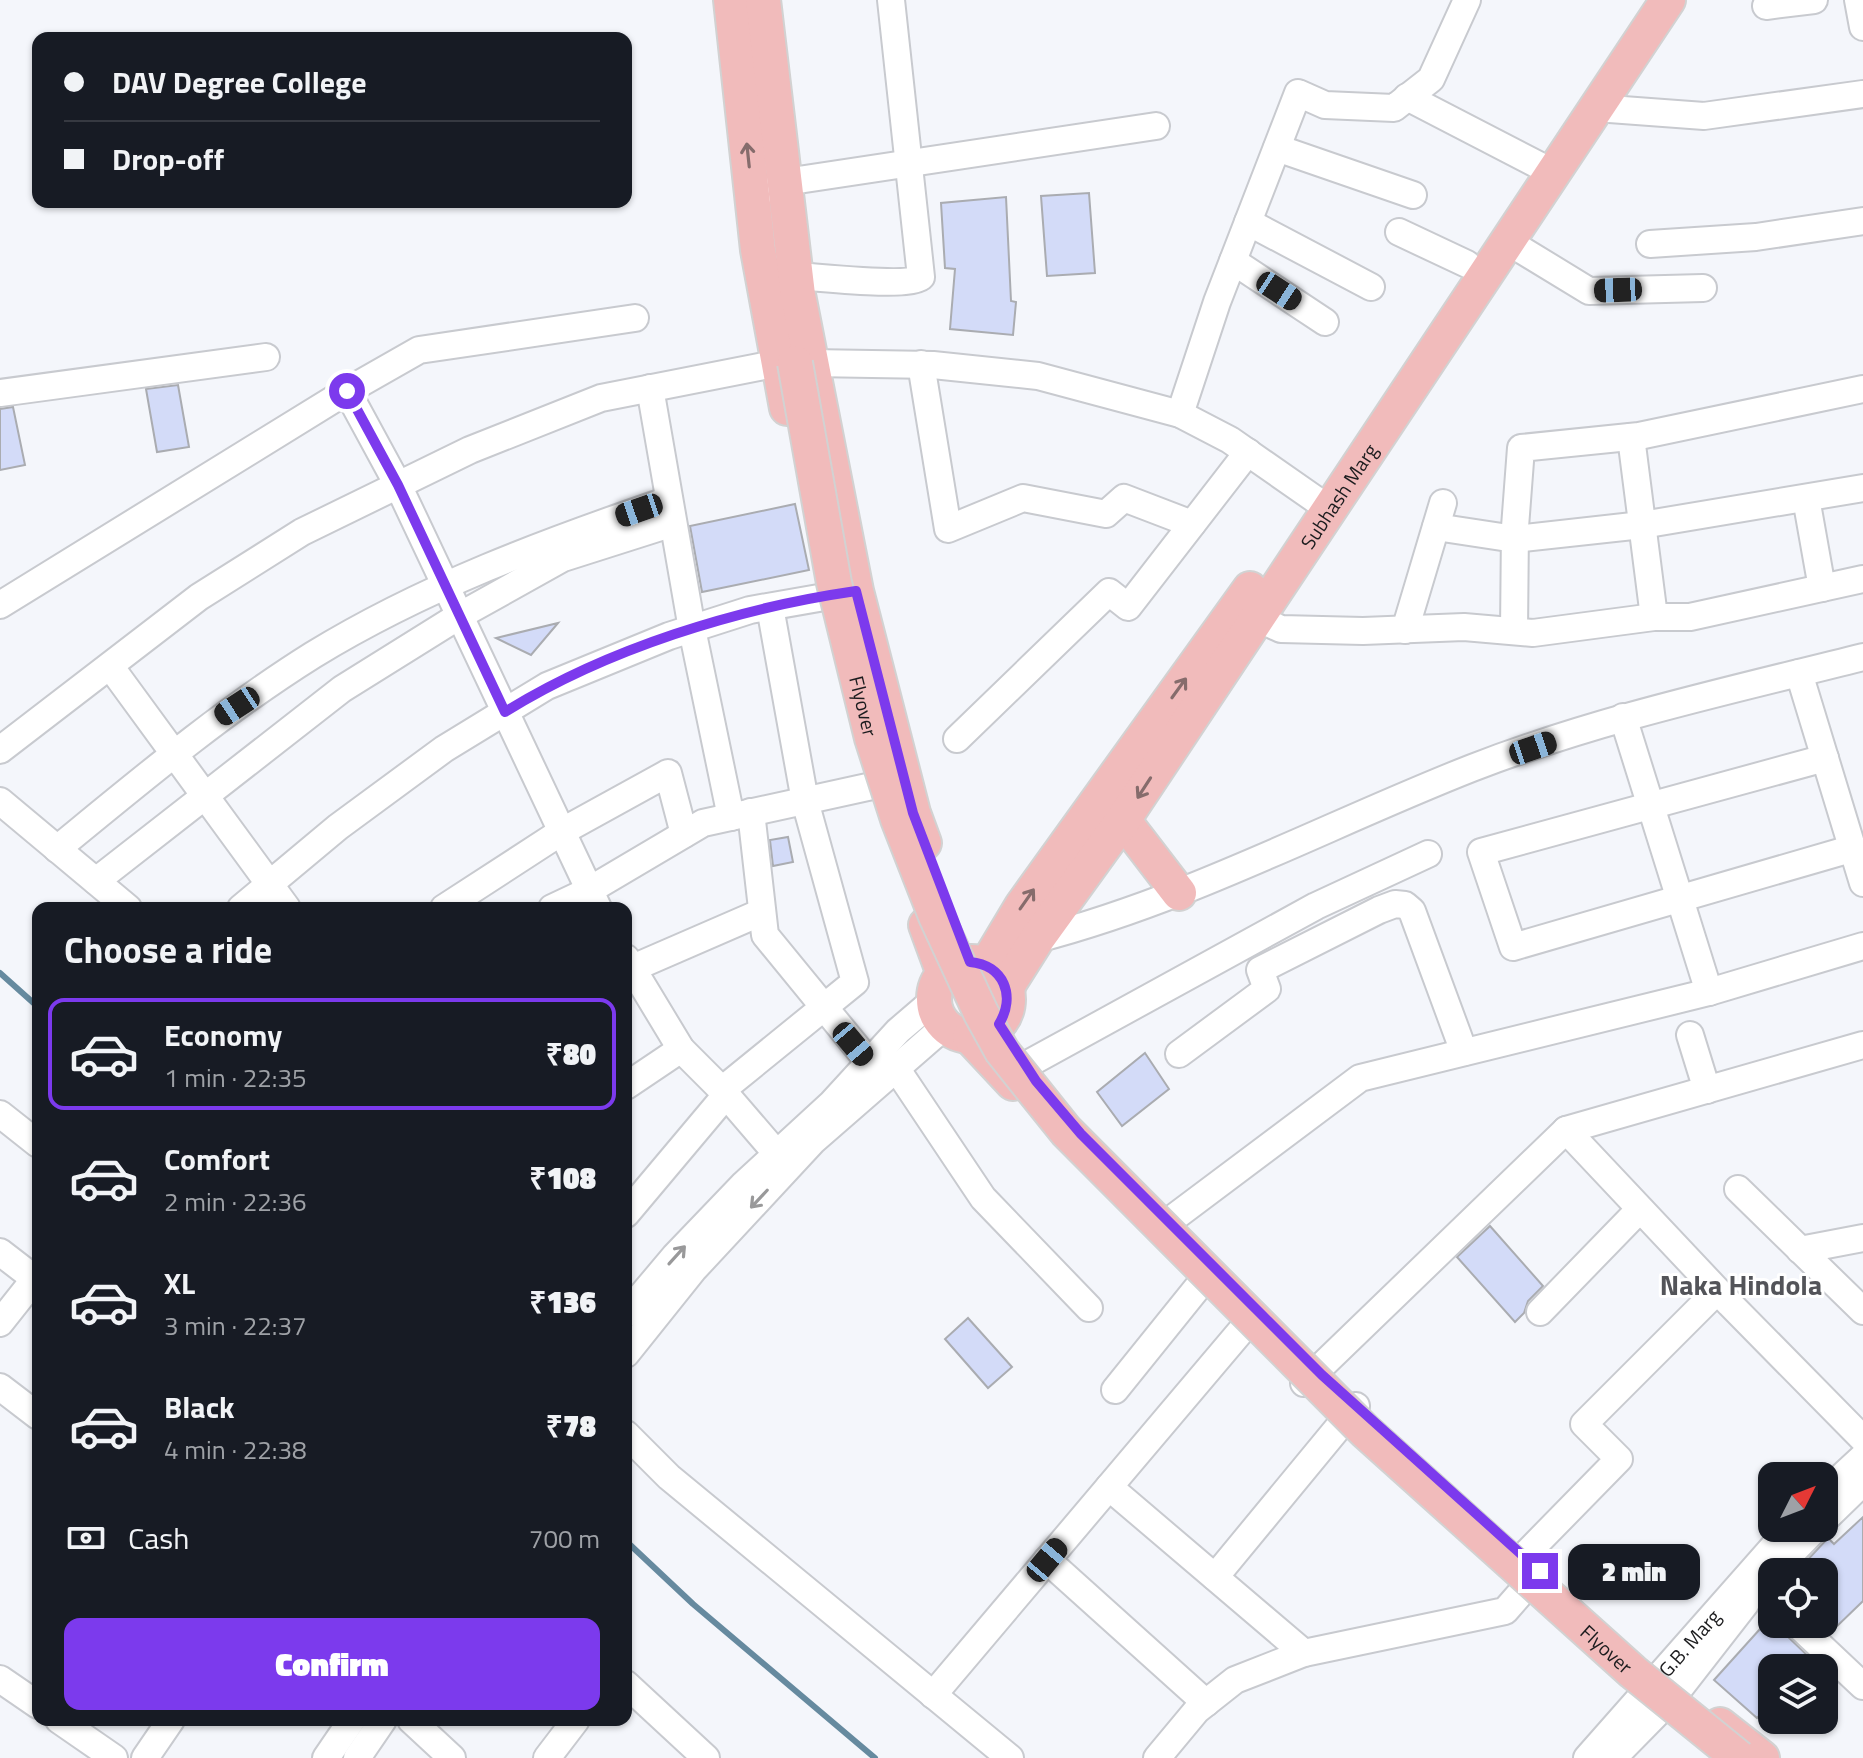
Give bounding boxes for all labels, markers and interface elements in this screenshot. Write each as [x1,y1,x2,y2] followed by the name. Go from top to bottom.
[112,59,366,105] text: DAV Degree College
[112,136,224,182] text: Drop-off
[740,142,755,168] one-way arrow
[1252,268,1306,314] car
[1594,277,1642,303] car
[329,373,365,409] route start
[1292,437,1385,555] street label: Subhash Marg
[612,491,666,529] car
[842,672,887,740] street label: Flyover
[1171,677,1187,699] one-way arrow
[210,683,264,729] car
[1506,729,1560,767] car
[1136,776,1152,799] one-way arrow
[1019,889,1035,911] one-way arrow
[64,922,272,977] text: Choose a ride
[164,1012,282,1058] text: Economy
[68,1018,140,1090] icon: car
[828,1018,878,1070] car
[546,1031,596,1077] text: ₹80
[164,1058,307,1097] text: 1 min · 22:35
[164,1136,270,1182] text: Comfort
[68,1142,140,1214] icon: car
[529,1155,596,1201] text: ₹108
[164,1182,307,1221] text: 2 min · 22:36
[750,1189,769,1209] one-way arrow
[668,1245,686,1265] one-way arrow
[164,1260,195,1306] text: XL
[1660,1263,1822,1306] district label: Naka Hindola
[68,1266,140,1338] icon: car
[529,1279,596,1325] text: ₹136
[164,1306,307,1345] text: 3 min · 22:37
[164,1384,235,1430] text: Black
[68,1390,140,1462] icon: car
[546,1403,596,1449] text: ₹78
[164,1430,307,1469] text: 4 min · 22:38
[1758,1462,1838,1542] north arrow
[1758,1462,1838,1734] map controls
[128,1515,189,1561] text: Cash
[64,1516,108,1560] icon: cash
[529,1519,600,1558] text: 700 m
[1022,1534,1072,1586] car
[1568,1543,1700,1599] callout: 2 min
[1602,1552,1666,1591] text: 2 min
[1522,1553,1558,1589] route end
[1758,1558,1838,1638] button: locate
[1650,1602,1728,1683] street label: G.B. Marg
[1574,1616,1640,1681] street label: Flyover
[64,1618,600,1710] button: Confirm
[1758,1654,1838,1734] button: layers

